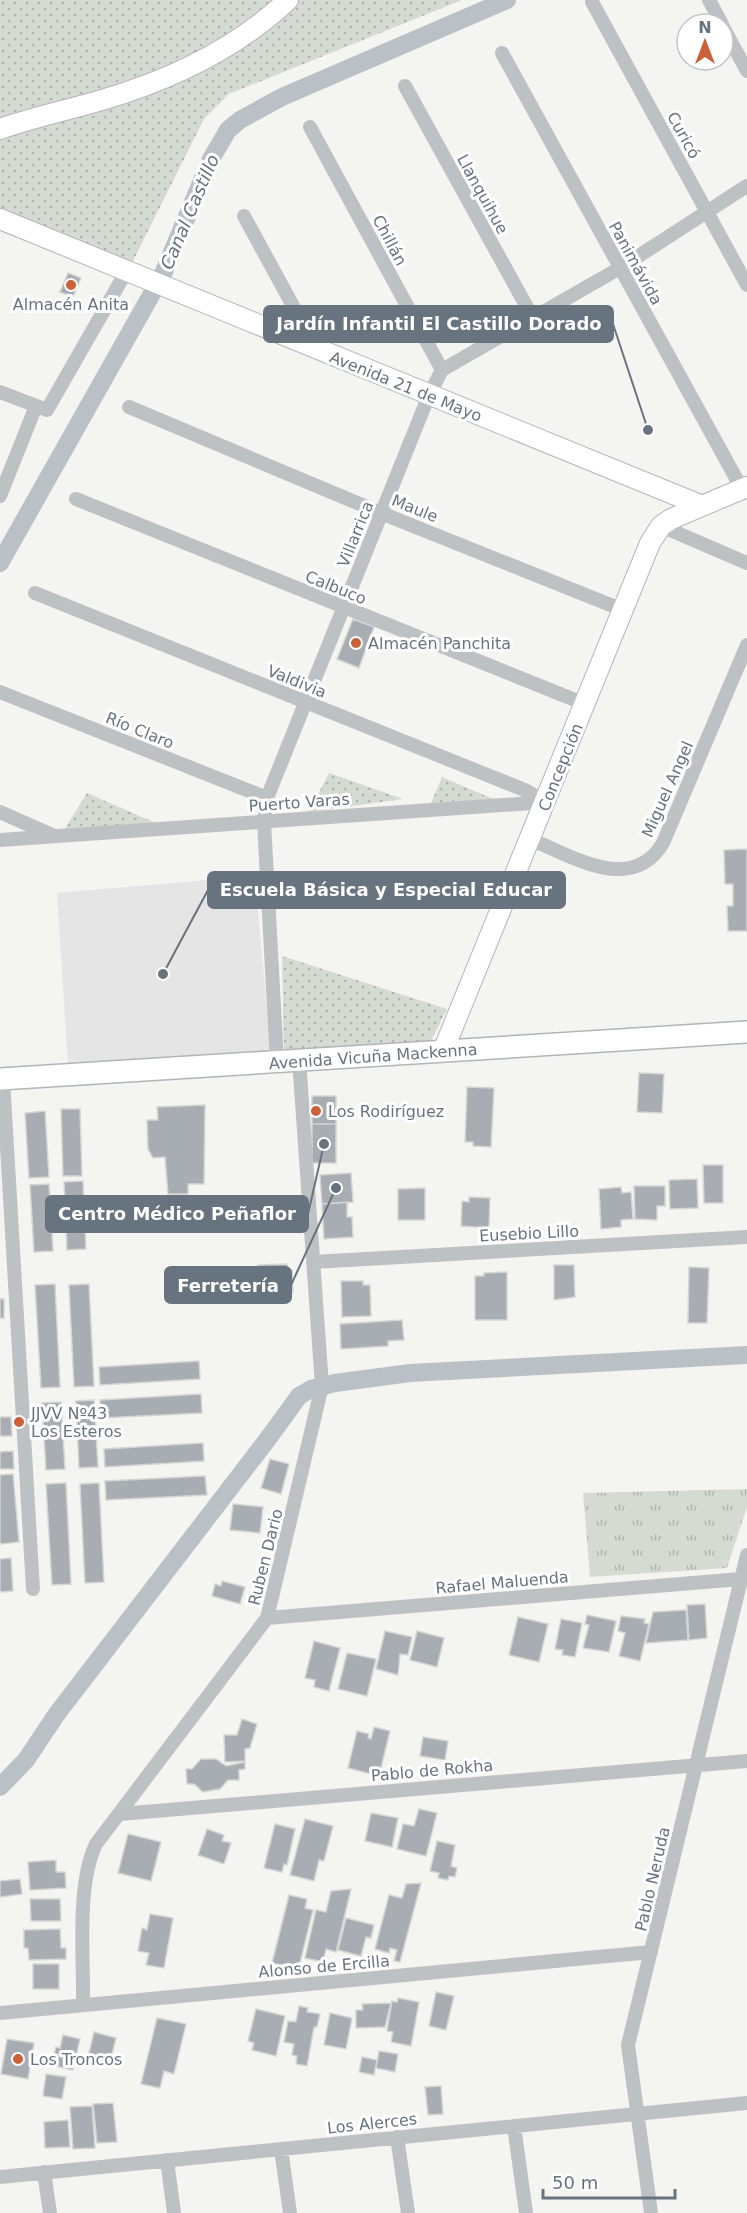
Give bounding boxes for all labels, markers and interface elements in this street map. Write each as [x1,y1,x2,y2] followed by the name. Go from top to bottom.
[675,12,735,72] north arrow
[698,18,712,37] text: N
[663,108,704,162] street label: Curicó
[156,151,223,272] water label: Canal Castillo
[453,151,512,237] street label: Llanquihue
[368,212,411,269] street label: Chillán
[605,218,666,308] street label: Panimávida
[64,278,78,292] marker: Almacén Anita
[13,295,129,314] place label: Almacén Anita
[264,306,613,342] callout: Jardín Infantil El Castillo Dorado
[274,313,602,334] text: Jardín Infantil El Castillo Dorado
[327,347,485,426] street label: Avenida 21 de Mayo
[389,491,441,526] street label: Maule
[334,498,377,570] street label: Villarrica
[302,567,369,608] street label: Calbuco
[368,634,511,653] place label: Almacén Panchita
[349,636,363,650] marker: Almacén Panchita
[264,661,329,702] street label: Valdivia
[103,708,177,753] street label: Río Claro
[534,720,587,814] street label: Concepción
[638,738,697,840] street label: Miguel Angel
[248,789,350,816] street label: Puerto Varas
[208,872,565,908] callout: Escuela Básica y Especial Educar
[220,879,552,900] text: Escuela Básica y Especial Educar
[268,1040,478,1073] street label: Avenida Vicuña Mackenna
[328,1102,444,1121] place label: Los Rodiríguez
[309,1104,323,1118] marker: Los Rodiríguez
[46,1196,308,1232] callout: Centro Médico Peñaflor
[58,1203,296,1224] text: Centro Médico Peñaflor
[479,1221,579,1246] street label: Eusebio Lillo
[165,1267,291,1303] callout: Ferretería
[177,1275,279,1296] text: Ferretería
[30,1404,122,1441] place label: JJVV Nº43 Los Esteros
[12,1415,26,1429] marker: JJVV Nº43 Los Esteros
[244,1507,287,1607] street label: Ruben Dario
[435,1567,569,1598] street label: Rafael Maluenda
[370,1756,494,1785] street label: Pablo de Rokha
[631,1825,674,1933] street label: Pablo Neruda
[258,1951,391,1982] street label: Alonso de Ercilla
[30,2050,122,2069] place label: Los Troncos
[11,2052,25,2066] marker: Los Troncos
[326,2109,418,2138] street label: Los Alerces
[543,2162,675,2200] scale bar
[552,2172,598,2193] text: 50 m

